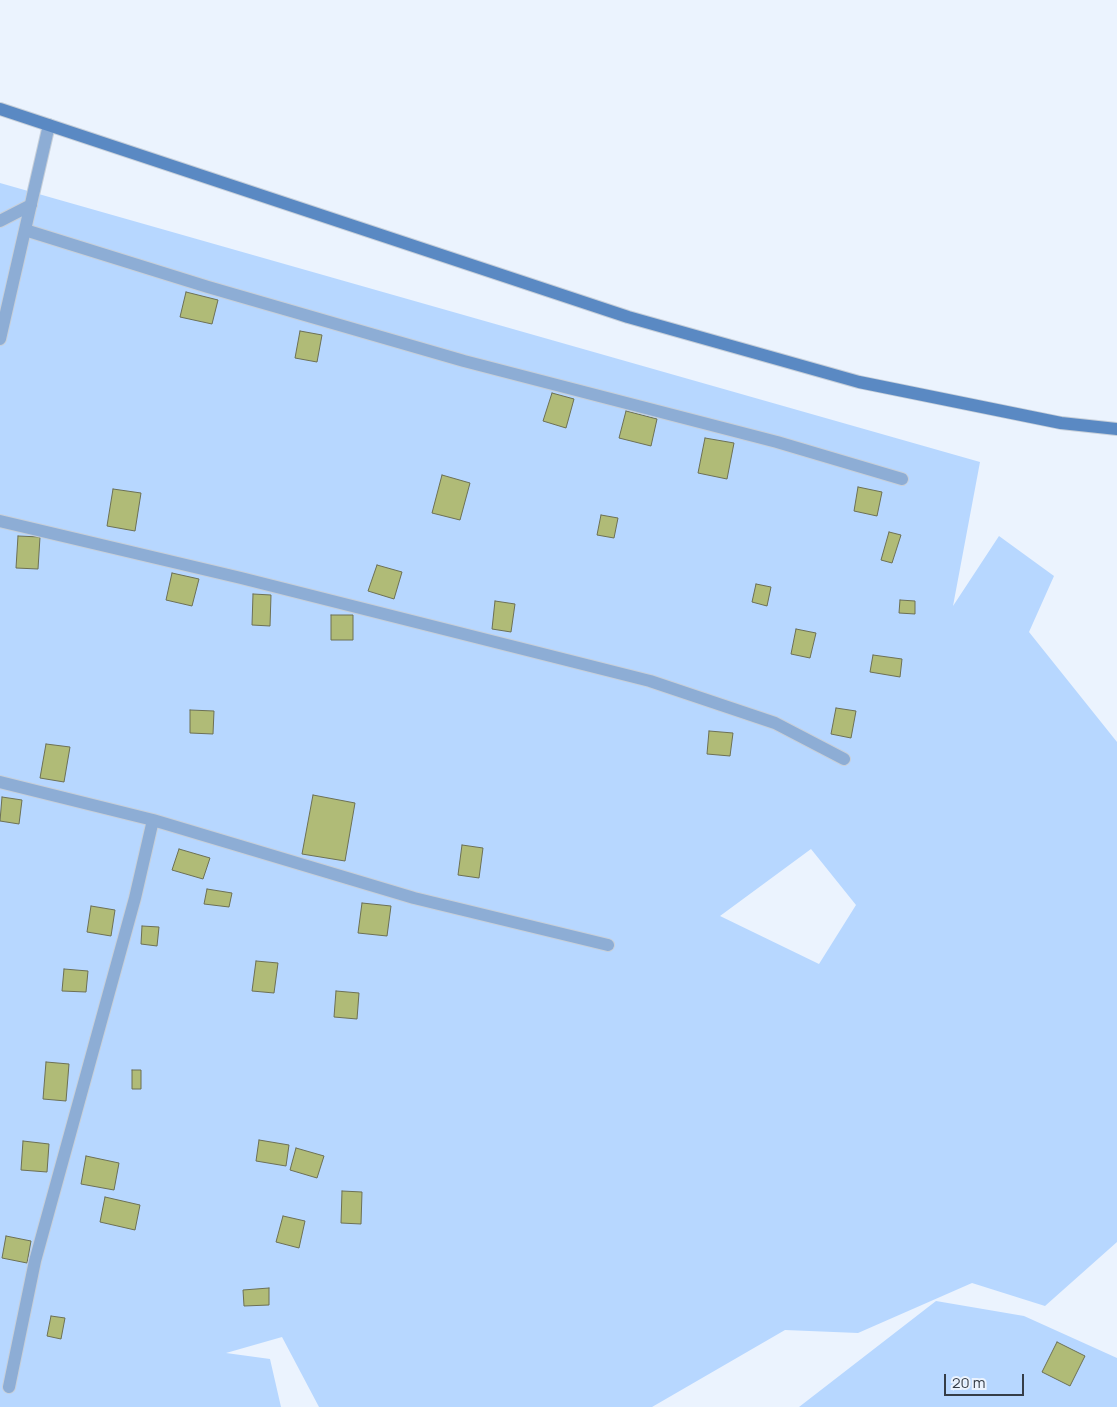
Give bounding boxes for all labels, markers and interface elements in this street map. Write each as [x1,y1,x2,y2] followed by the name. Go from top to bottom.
[947,1364,1027,1396] scale bar
[952,1372,985,1393] text: 20 m

